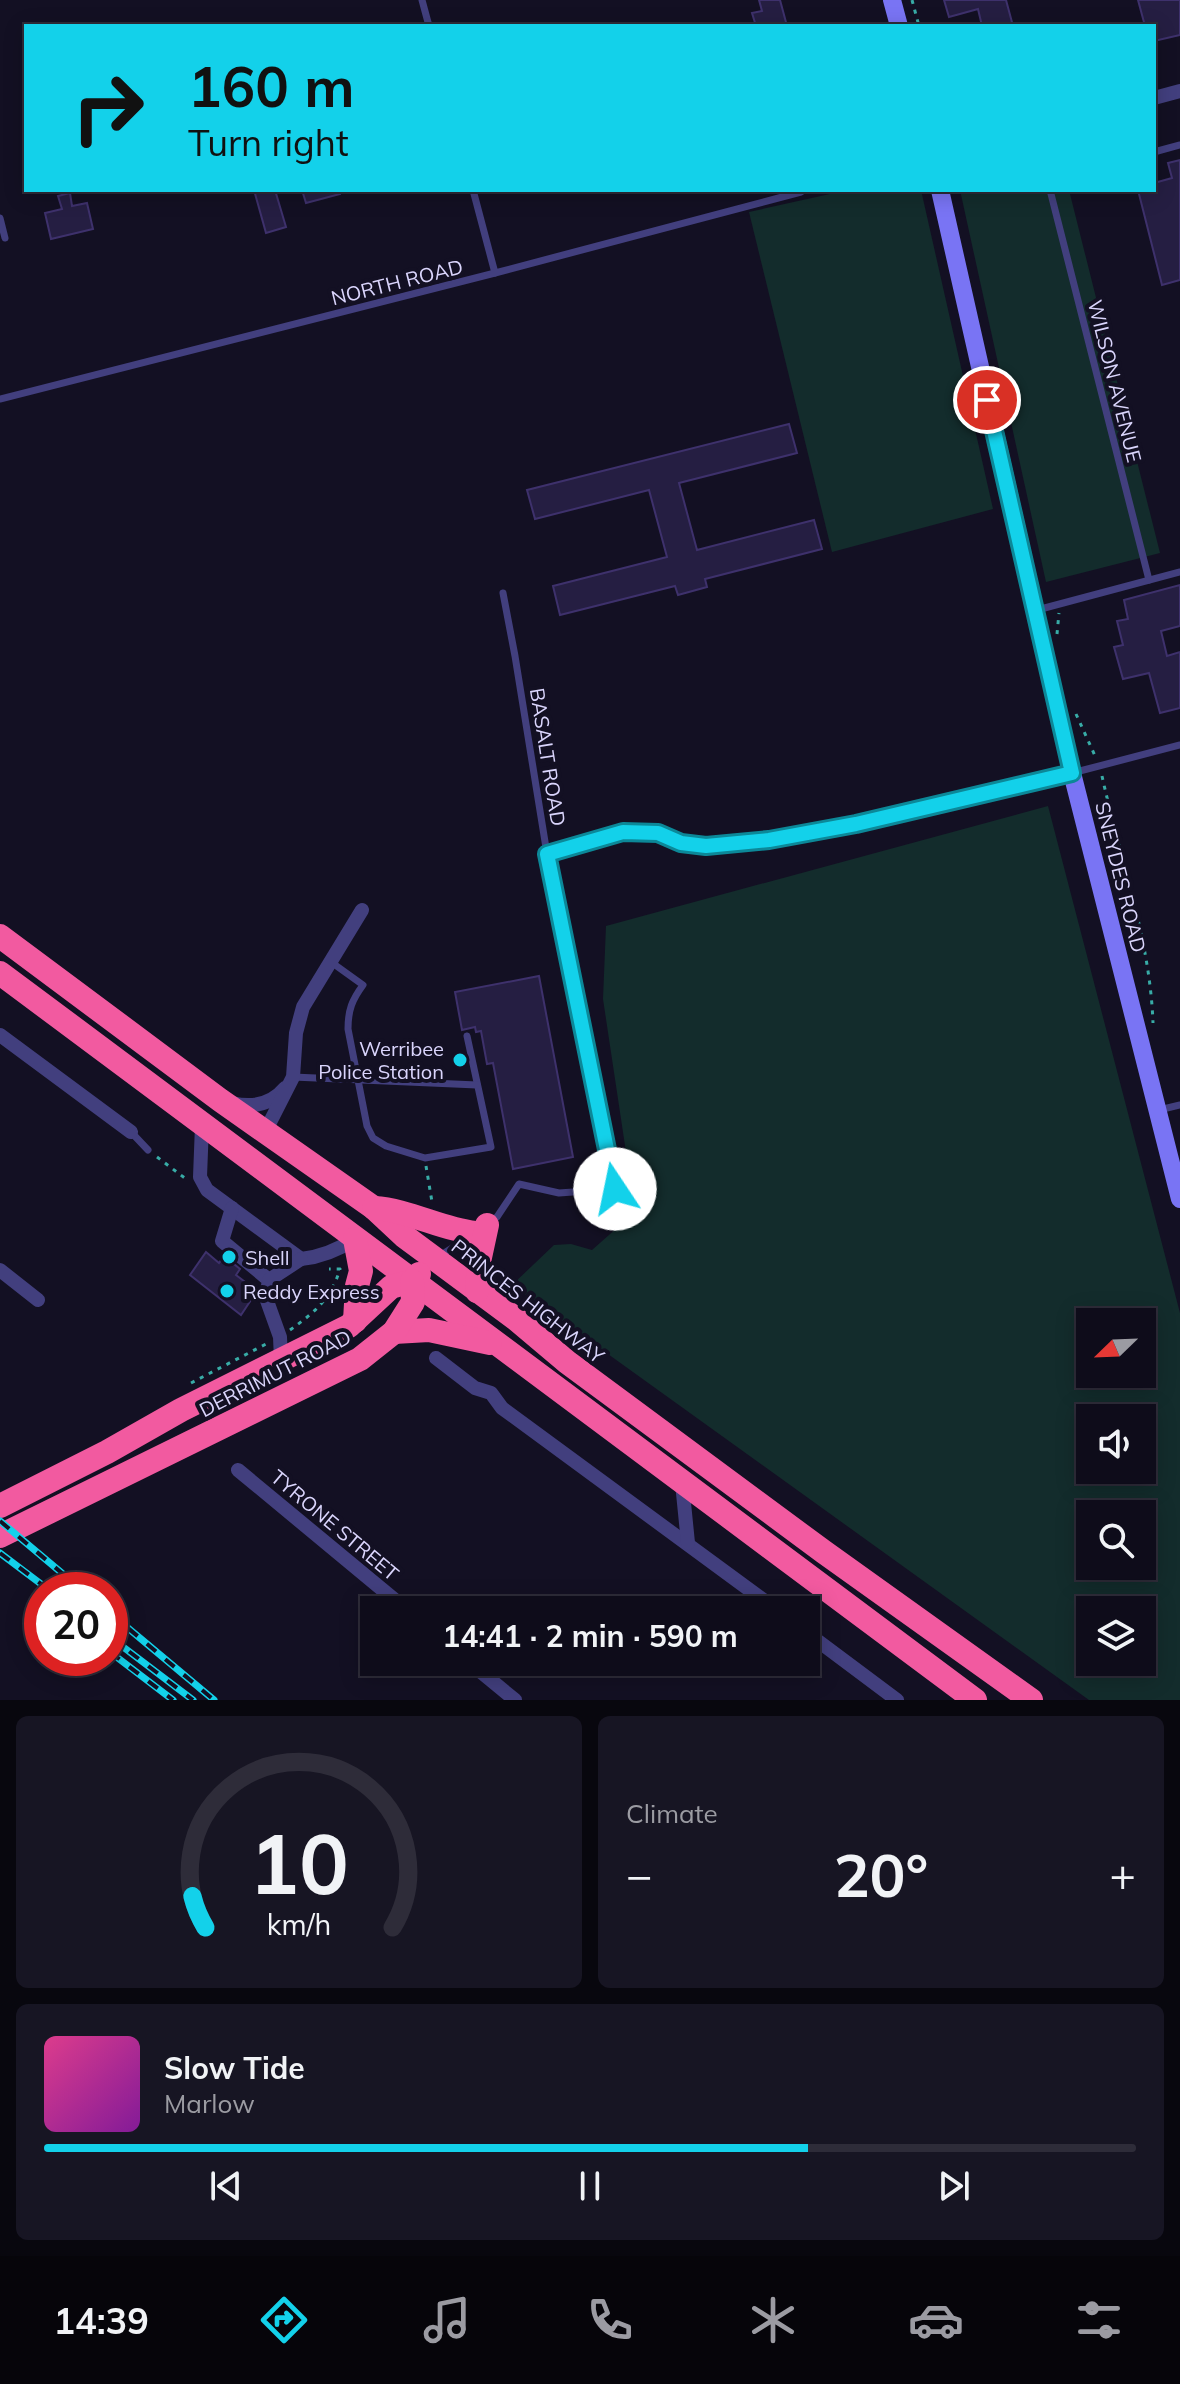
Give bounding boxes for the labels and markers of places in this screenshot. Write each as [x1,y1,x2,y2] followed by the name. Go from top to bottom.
[953,366,1021,434] pin
[318,1036,444,1084] place label: Werribee Police Station
[451,1051,469,1069] marker: Werribee Police Station
[245,1245,290,1270] place label: Shell
[220,1248,238,1266] marker: Shell
[243,1279,380,1304] place label: Reddy Express
[218,1282,236,1300] marker: Reddy Express

